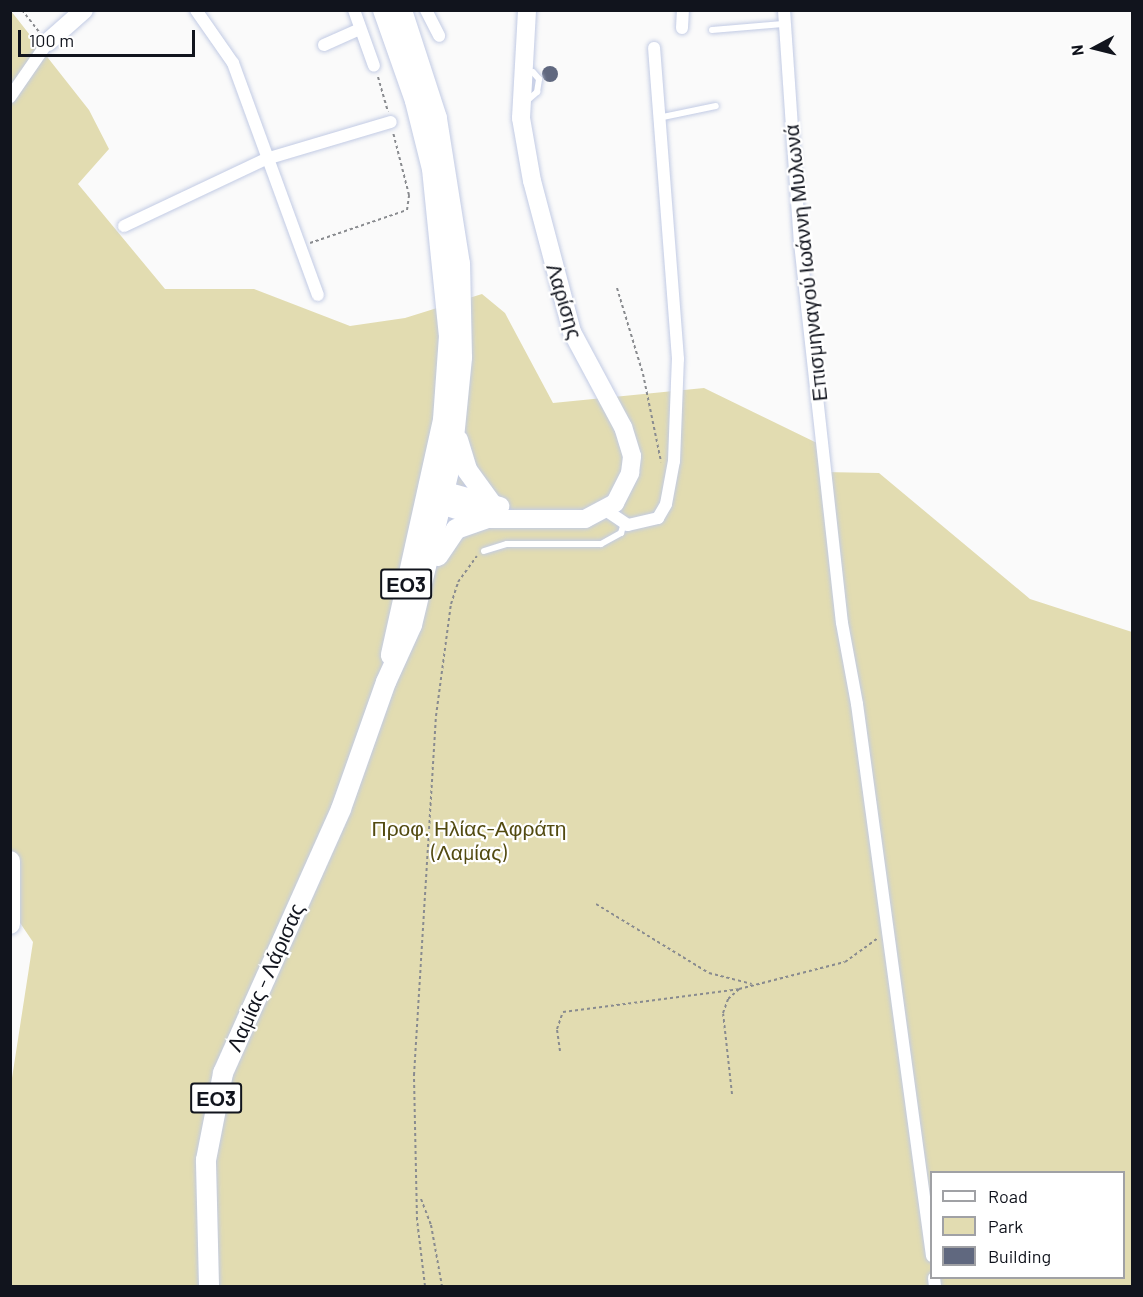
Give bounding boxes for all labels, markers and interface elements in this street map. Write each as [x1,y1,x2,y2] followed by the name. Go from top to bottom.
[21,18,198,56] scale bar
[1065,18,1125,78] north arrow
[29,29,74,51] text: 100 m
[1067,44,1087,57] text: N
[778,123,832,403] street label: Επισμηναγού Ιωάννη Μυλωνά
[542,260,588,342] street label: Λαρίσης
[379,567,433,601] road number: ΕΟ3
[372,815,566,865] park label: Προφ. Ηλίας-Αφράτη (Λαμίας)
[221,899,309,1055] street label: Λαμίας - Λάρισας
[189,1081,243,1115] road number: ΕΟ3
[930,1171,1125,1279] legend
[988,1185,1028,1207] text: Road
[988,1215,1023,1237] text: Park
[988,1245,1051,1267] text: Building

